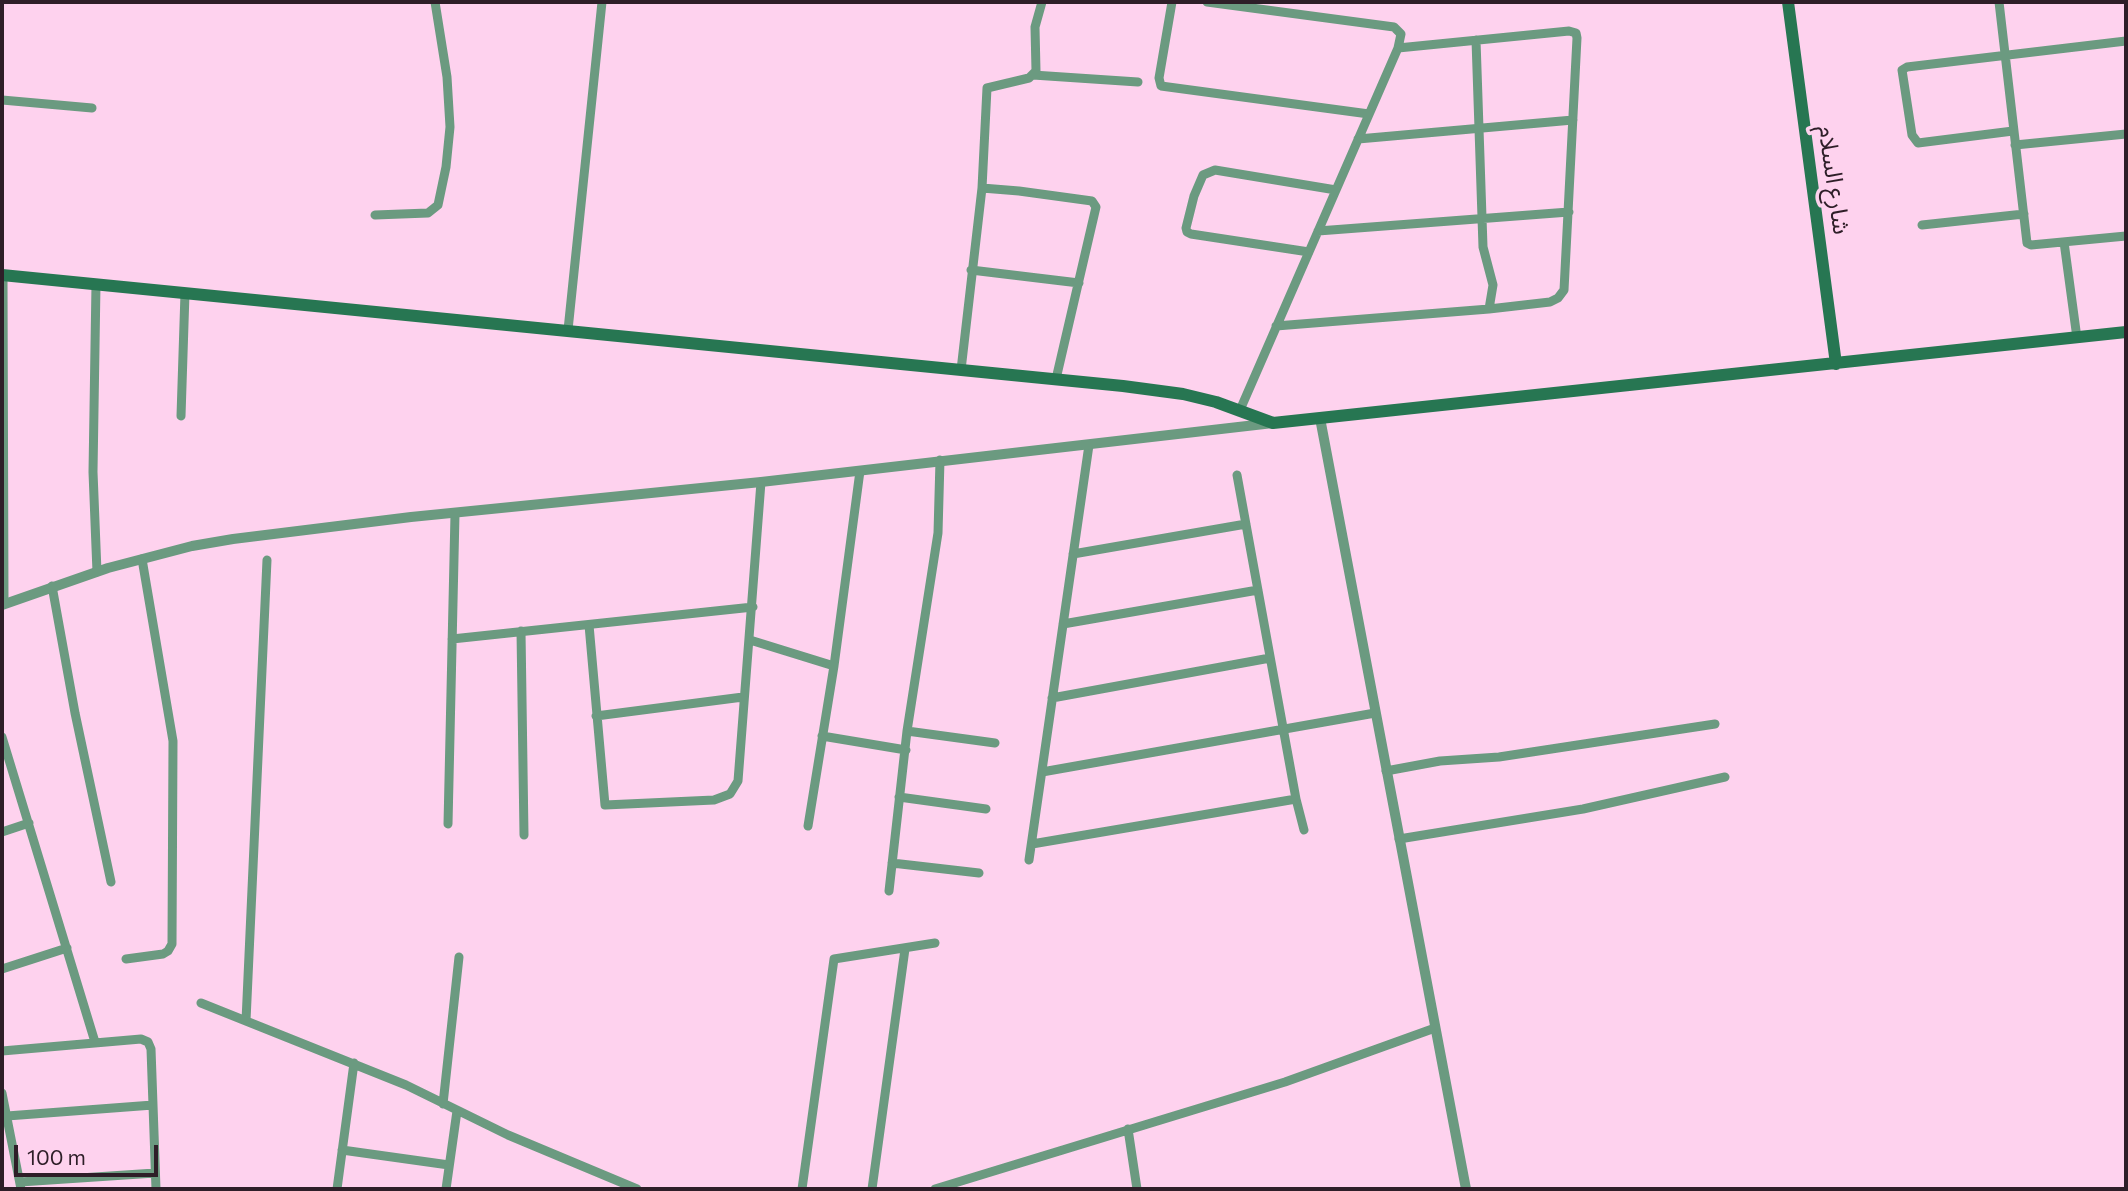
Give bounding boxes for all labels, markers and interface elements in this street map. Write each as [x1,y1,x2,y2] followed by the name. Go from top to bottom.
[1812,124,1856,236] street label: شارع السلام
[18,1132,161,1176] scale bar
[27,1144,86,1169] text: 100 m

